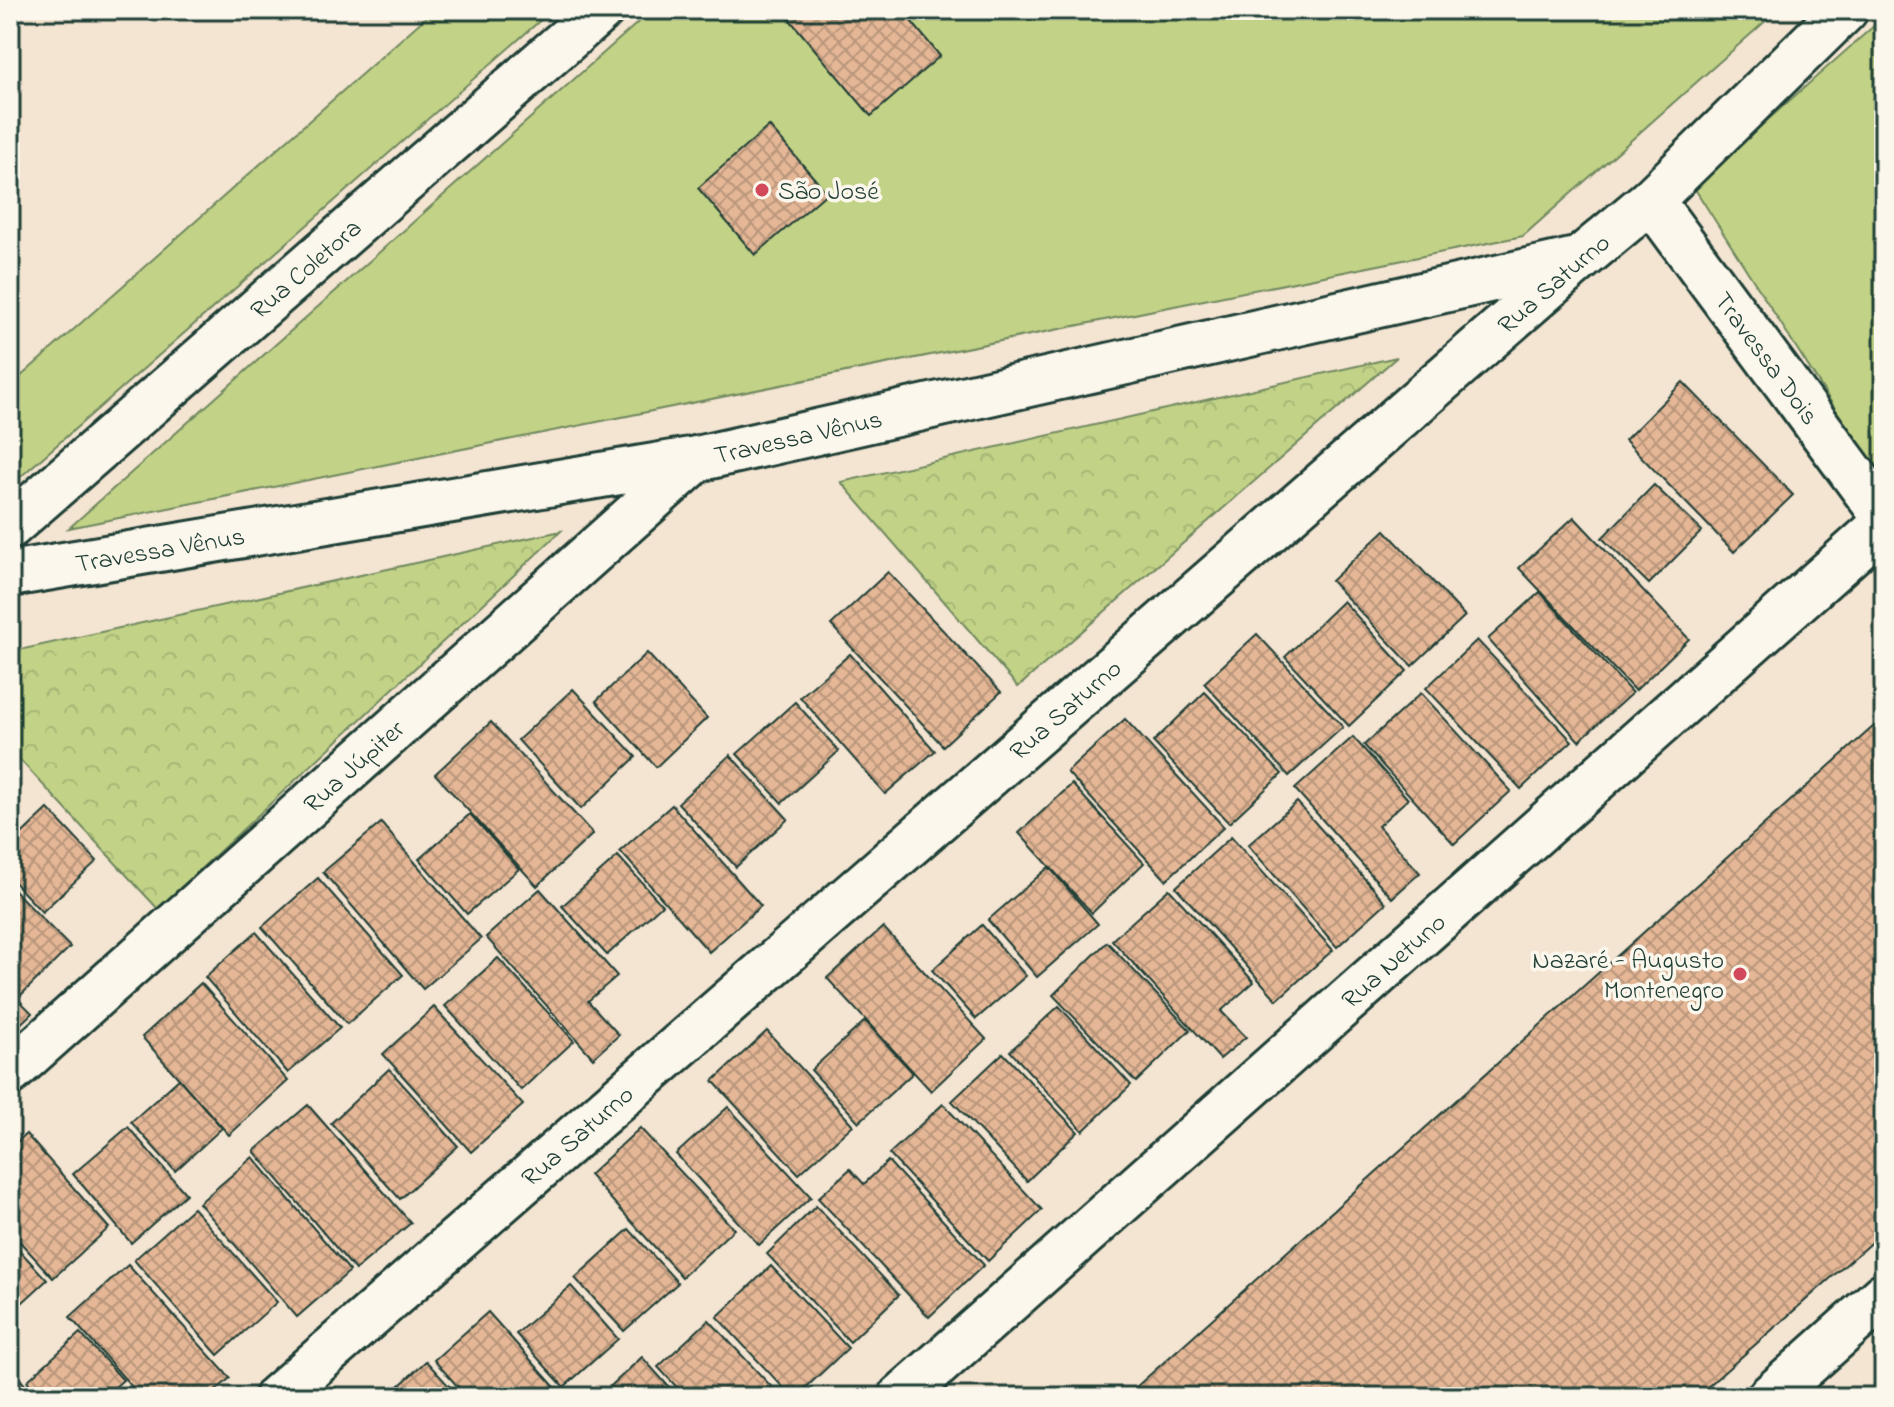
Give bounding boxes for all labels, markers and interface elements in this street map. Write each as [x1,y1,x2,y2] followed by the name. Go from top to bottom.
[778,174,879,212] place label: São José
[753,181,771,199] marker: São José
[243,211,371,330] street label: Rua Coletora
[1490,226,1620,345] street label: Rua Saturno
[1703,285,1827,434] street label: Travessa Dois
[711,402,886,477] street label: Travessa Vênus
[73,519,248,585] street label: Travessa Vênus
[1002,651,1131,771] street label: Rua Saturno
[296,712,415,824] street label: Rua Júpiter
[1334,905,1456,1019] street label: Rua Netuno
[1532,943,1724,1011] place label: Nazaré - Augusto Montenegro
[1731,965,1749,983] marker: Nazaré - Augusto Montenegro
[514,1078,643,1197] street label: Rua Saturno

